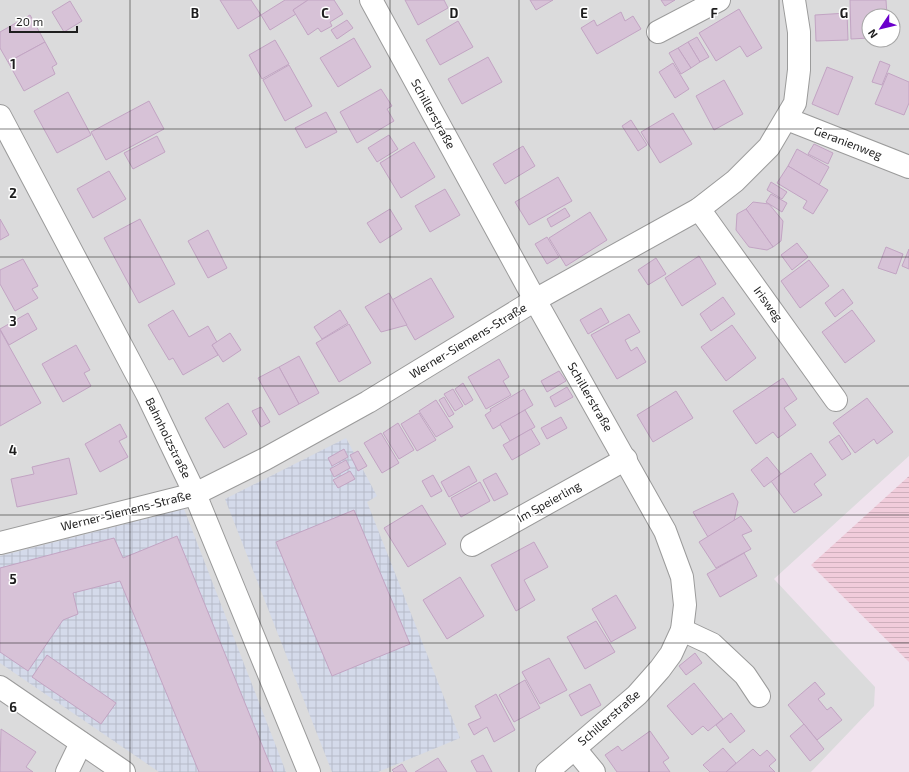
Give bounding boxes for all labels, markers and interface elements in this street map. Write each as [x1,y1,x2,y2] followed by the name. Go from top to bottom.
[191,5,199,21] text: B
[321,5,329,21] text: C
[450,5,459,21] text: D
[580,5,588,21] text: E
[710,5,718,21] text: F
[840,5,848,21] text: G
[10,8,77,34] scale bar
[861,8,901,48] north arrow
[16,14,43,28] text: 20 m
[865,27,880,41] text: N
[10,56,16,72] text: 1
[409,76,459,151] street label: Schillerstraße
[812,123,885,162] street label: Geranienweg
[9,185,17,201] text: 2
[751,283,786,324] street label: Irisweg
[406,300,528,381] street label: Werner-Siemens-Straße
[9,313,17,329] text: 3
[565,359,616,434] street label: Schillerstraße
[143,395,194,480] street label: Bahnholzstraße
[9,442,17,458] text: 4
[514,478,583,524] street label: Im Speierling
[59,487,192,533] street label: Werner-Siemens-Straße
[9,571,17,587] text: 5
[574,687,642,748] street label: Schillerstraße
[9,699,17,715] text: 6

